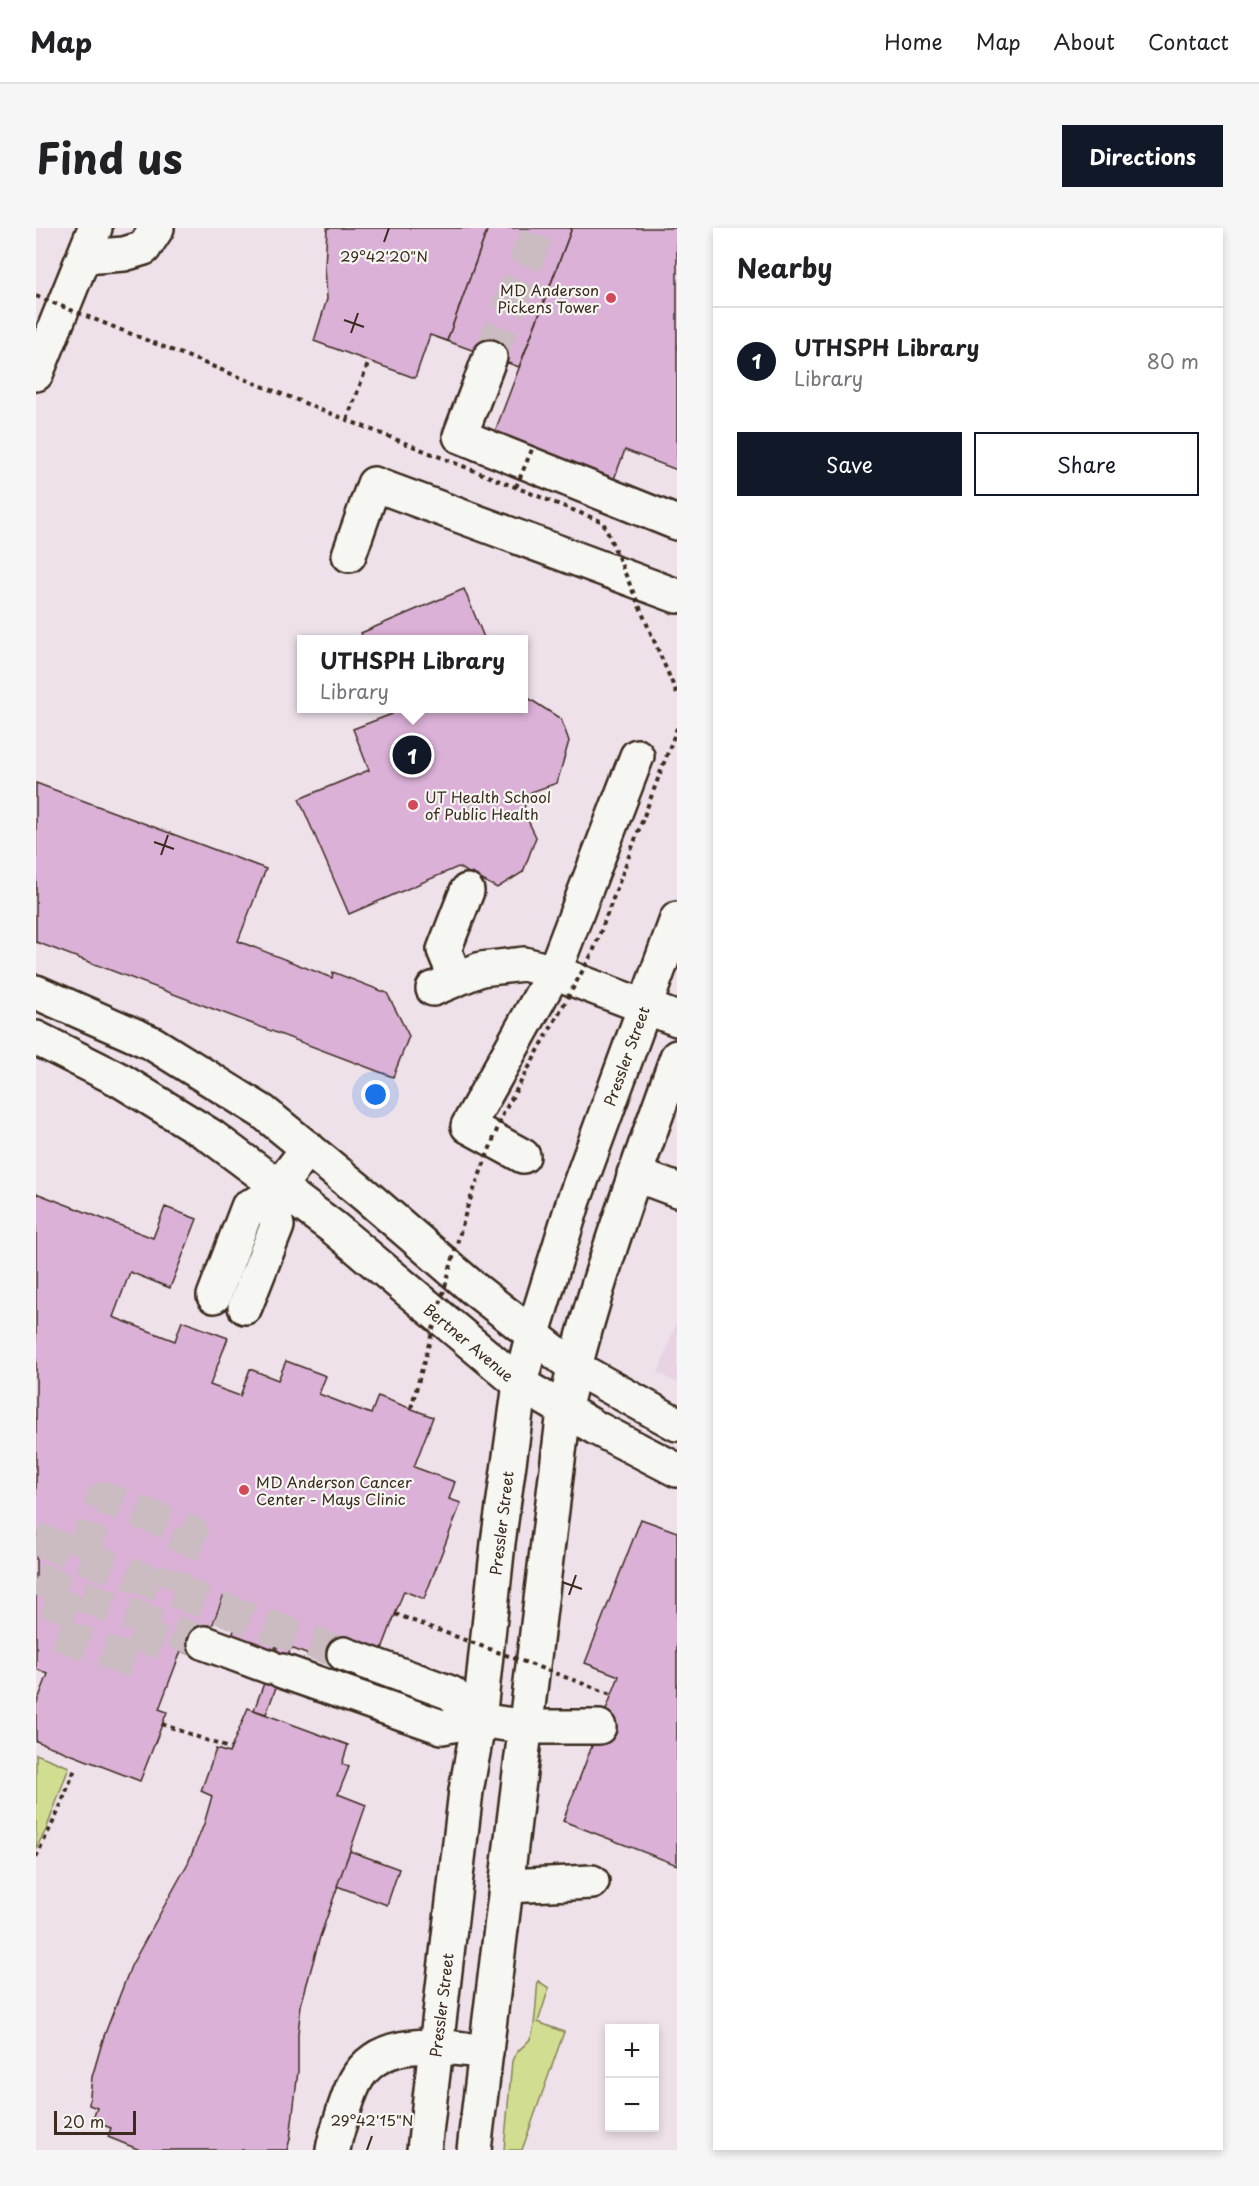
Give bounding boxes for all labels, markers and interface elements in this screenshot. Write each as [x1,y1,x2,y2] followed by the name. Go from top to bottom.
[30,20,92,63] text: Map
[884,25,943,57] text: Home
[976,25,1021,57] text: Map
[1054,25,1115,57] text: About
[1148,25,1229,57] text: Contact
[36,125,183,188] text: Find us
[1062,125,1223,187] button: Directions
[340,244,428,267] text: 29°42'20"N
[737,248,832,287] text: Nearby
[498,278,599,318] place label: MD Anderson Pickens Tower
[604,291,618,305] marker: MD Anderson Pickens Tower
[794,330,979,363] text: UTHSPH Library
[752,346,761,376] text: 1
[1147,346,1199,376] text: 80 m
[794,363,863,393] text: Library
[737,432,962,496] button: Save
[974,432,1199,496] button: Share
[297,635,528,713] popup
[320,643,505,676] text: UTHSPH Library
[320,676,389,706] text: Library
[392,732,431,778] pin: 1
[425,785,551,825] place label: UT Health School of Public Health
[406,798,420,812] marker: UT Health School of Public Health
[597,1003,655,1109] street label: Pressler Street
[361,1080,390,1109] your location
[419,1297,519,1387] street label: Bertner Avenue
[256,1470,412,1510] place label: MD Anderson Cancer Center - Mays Clinic
[483,1470,519,1576] street label: Pressler Street
[237,1483,251,1497] marker: MD Anderson Cancer Center - Mays Clinic
[423,1952,459,2058] street label: Pressler Street
[605,2024,659,2132] map controls
[605,2024,659,2078] button: +
[605,2078,659,2132] button: −
[54,2108,136,2136] scale bar
[330,2108,414,2131] text: 29°42'15"N
[63,2109,104,2133] text: 20 m

